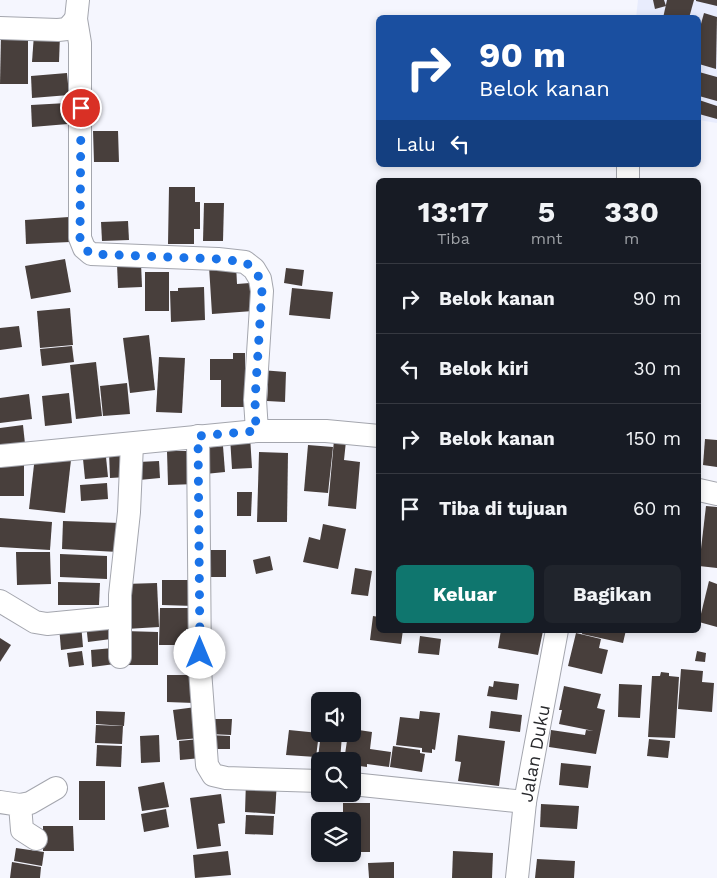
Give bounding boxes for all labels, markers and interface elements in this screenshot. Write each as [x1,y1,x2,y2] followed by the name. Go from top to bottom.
[479,34,566,76] text: 90 m
[396,35,461,100] icon: right
[479,76,610,101] text: Belok kanan
[60,87,102,129] pin
[67,94,95,122] icon: arrive
[446,130,474,158] icon: left
[396,133,436,156] text: Lalu
[418,194,489,229] text: 13:17
[538,194,555,229] text: 5
[604,194,659,229] text: 330
[437,229,470,248] text: Tiba
[531,229,562,248] text: mnt
[624,229,639,248] text: m
[396,285,424,313] icon: right
[439,287,555,310] text: Belok kanan
[633,287,681,310] text: 90 m
[396,355,424,383] icon: left
[439,357,529,380] text: Belok kiri
[634,357,681,380] text: 30 m
[396,425,424,453] icon: right
[439,427,555,450] text: Belok kanan
[626,427,681,450] text: 150 m
[396,495,424,523] icon: arrive
[439,497,568,520] text: Tiba di tujuan
[633,497,681,520] text: 60 m
[396,565,534,623] button: Keluar
[544,565,681,623] button: Bagikan
[173,626,225,678] position arrow
[311,692,361,862] map controls
[311,692,361,742] button: sound
[515,703,553,804] street label: Jalan Duku
[311,752,361,802] button: search
[311,812,361,862] button: layers

